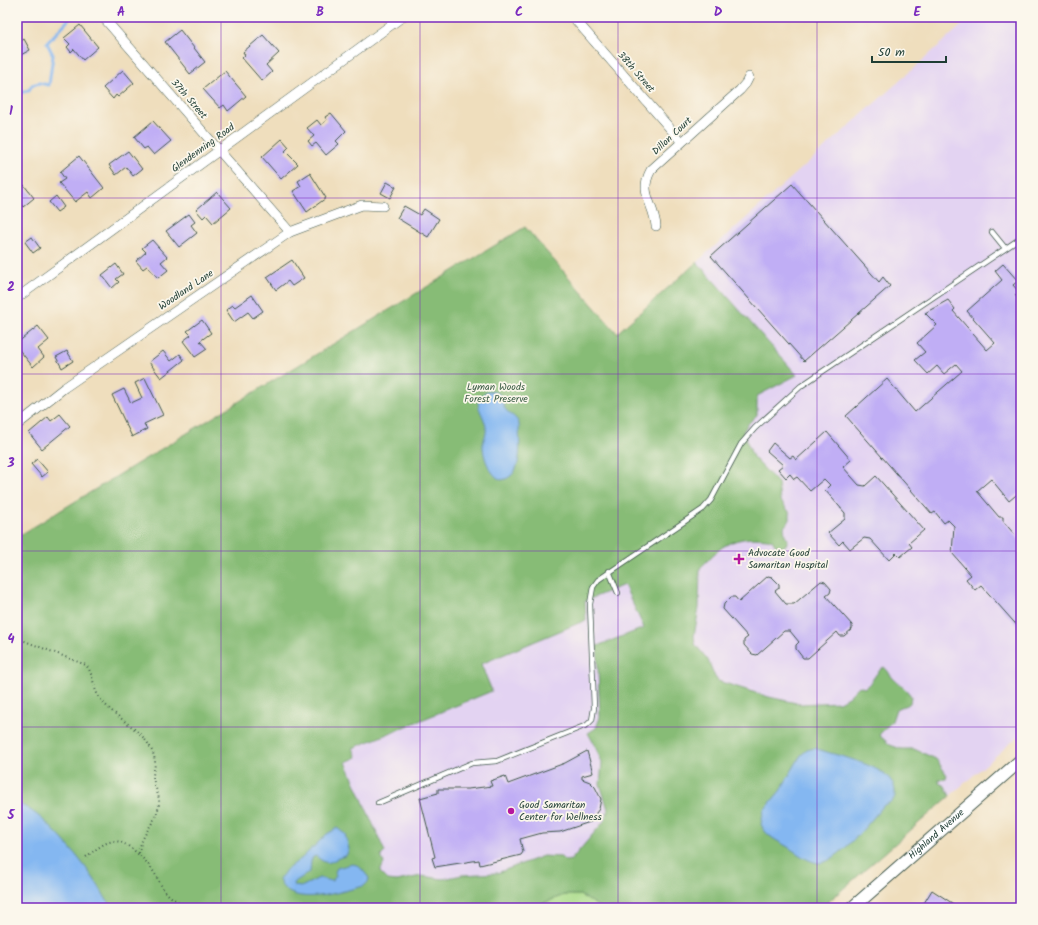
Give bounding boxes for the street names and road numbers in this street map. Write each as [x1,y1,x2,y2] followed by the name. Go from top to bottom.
[613,48,659,96] street label: 38th Street
[167,75,211,123] street label: 37th Street
[648,113,696,159] street label: Dillon Court
[168,119,239,177] street label: Glendenning Road
[155,265,217,314] street label: Woodland Lane
[905,805,968,863] street label: Highland Avenue

